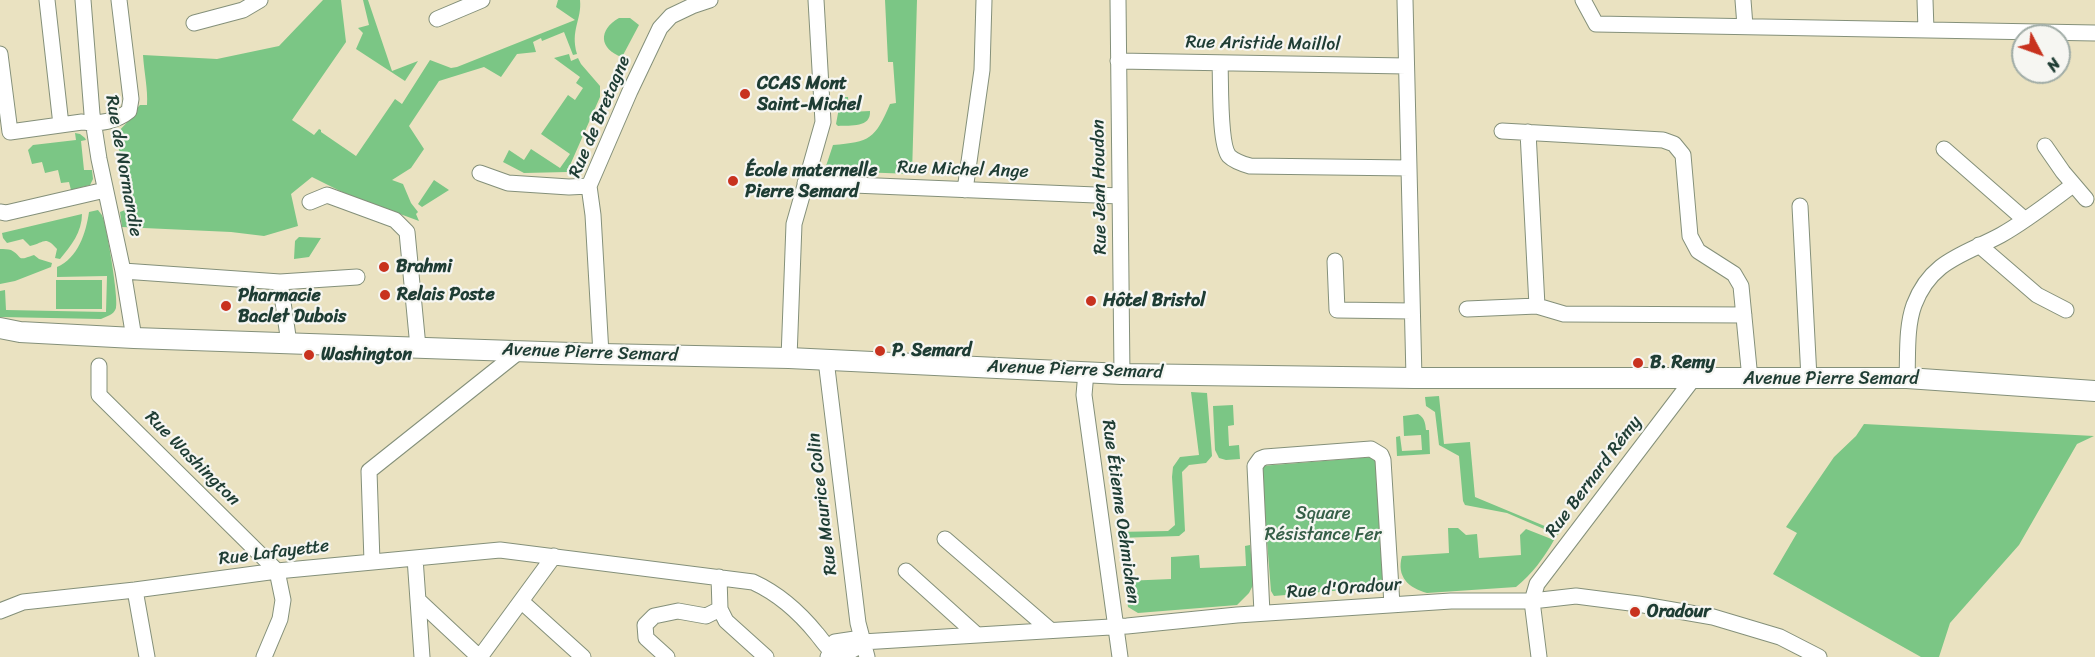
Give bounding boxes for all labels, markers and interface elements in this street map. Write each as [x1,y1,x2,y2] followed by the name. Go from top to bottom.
[2011,24,2071,84] north arrow
[1185,32,1341,56] street label: Rue Aristide Maillol
[2039,51,2068,79] text: N
[565,53,635,181] street label: Rue de Bretagne
[757,73,861,116] place label: CCAS Mont Saint-Michel
[738,87,752,101] marker: CCAS Mont Saint-Michel
[100,94,146,238] street label: Rue de Normandie
[1088,119,1112,255] street label: Rue Jean Houdon
[897,157,1029,183] street label: Rue Michel Ange
[745,160,877,202] place label: École maternelle Pierre Semard
[726,174,740,188] marker: École maternelle Pierre Semard
[396,256,452,278] place label: Brahmi
[377,260,391,274] marker: Brahmi
[397,284,495,306] place label: Relais Poste
[238,285,346,328] place label: Pharmacie Baclet Dubois
[378,288,392,302] marker: Relais Poste
[1103,290,1205,312] place label: Hôtel Bristol
[1084,294,1098,308] marker: Hôtel Bristol
[219,299,233,313] marker: Pharmacie Baclet Dubois
[502,339,678,367] street label: Avenue Pierre Semard
[892,340,972,362] place label: P. Semard
[321,344,412,366] place label: Washington
[873,344,887,358] marker: P. Semard
[302,348,316,362] marker: Washington
[1650,352,1715,374] place label: B. Remy
[987,356,1163,384] street label: Avenue Pierre Semard
[1631,356,1645,370] marker: B. Remy
[1743,368,1919,390] street label: Avenue Pierre Semard
[140,407,244,511] street label: Rue Washington
[1541,412,1647,542] street label: Rue Bernard Rémy
[1096,419,1144,605] street label: Rue Étienne Oehmichen
[804,432,842,576] street label: Rue Maurice Colin
[1265,503,1381,546] park label: Square Résistance Fer
[218,536,330,570] street label: Rue Lafayette
[1286,574,1402,604] street label: Rue d'Oradour
[1647,601,1711,623] place label: Oradour
[1628,605,1642,619] marker: Oradour

